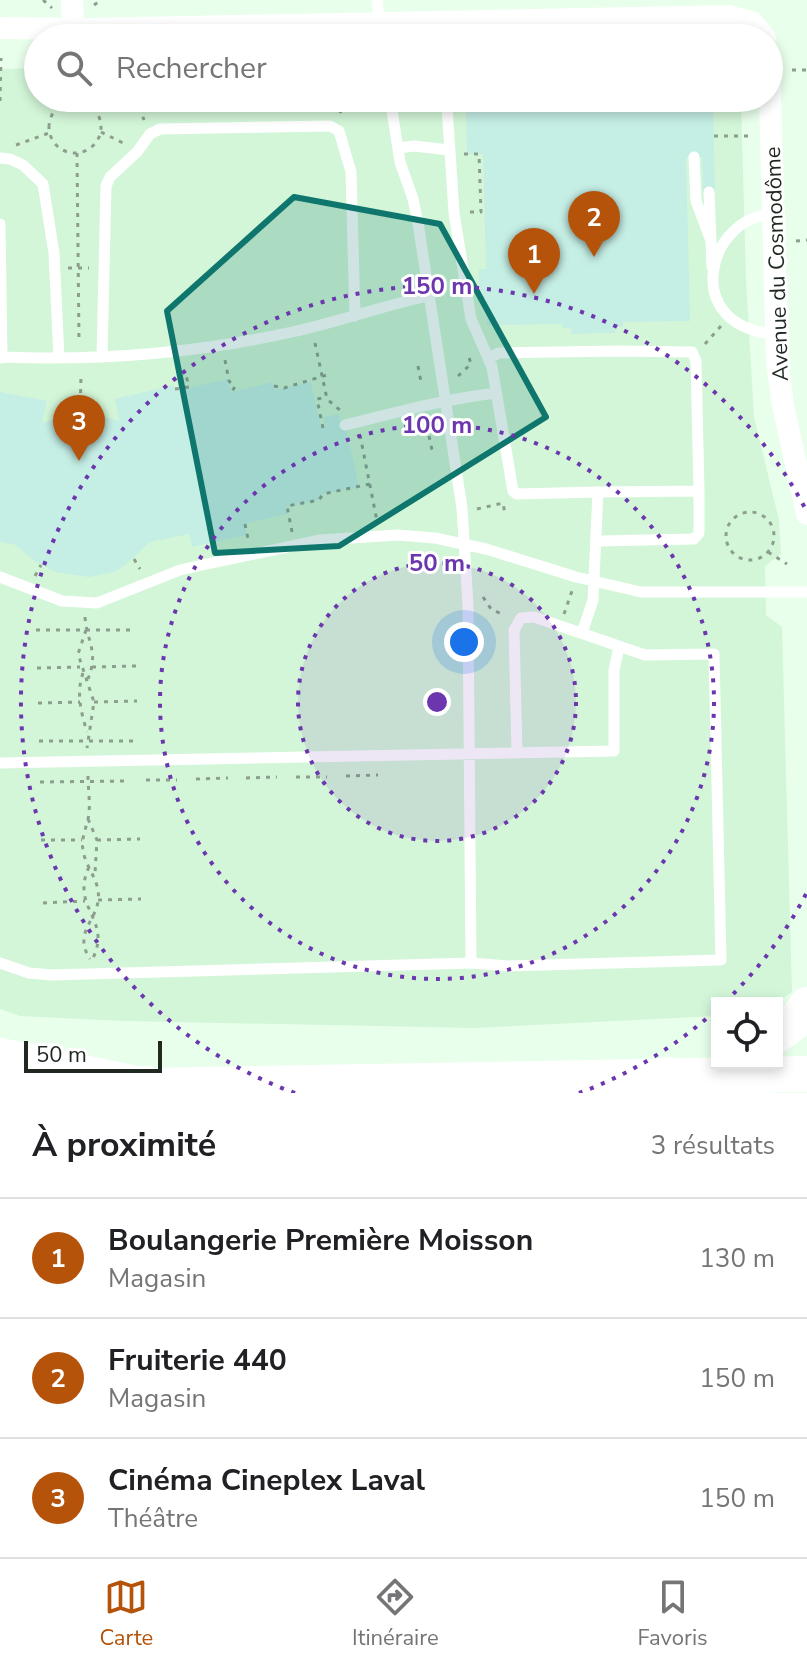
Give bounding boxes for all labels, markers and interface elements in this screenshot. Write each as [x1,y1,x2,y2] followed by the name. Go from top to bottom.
[24,24,783,112] search box
[52,46,96,90] icon: search
[116,48,267,89] text: Rechercher
[758,146,796,382] street label: Avenue du Cosmodôme
[568,191,620,257] pin: 2
[508,228,560,294] pin: 1
[402,270,472,302] text: 150 m
[53,395,105,461] pin: 3
[402,409,472,441] text: 100 m
[409,547,465,579] text: 50 m
[444,622,484,662] your location
[423,688,451,716] centre of rings
[711,997,783,1069] map controls
[711,997,783,1069] button: locate
[24,1037,162,1073] scale bar
[36,1040,87,1070] text: 50 m
[32,1122,216,1168] text: À proximité
[651,1128,775,1163] text: 3 résultats
[108,1220,533,1261] text: Boulangerie Première Moisson
[50,1241,66,1276] text: 1
[699,1241,775,1276] text: 130 m
[108,1261,206,1296] text: Magasin
[108,1340,287,1381] text: Fruiterie 440
[50,1361,66,1396] text: 2
[699,1361,775,1396] text: 150 m
[108,1381,206,1416] text: Magasin
[108,1460,425,1501] text: Cinéma Cineplex Laval
[50,1481,66,1516] text: 3
[699,1481,775,1516] text: 150 m
[108,1501,198,1536] text: Théâtre
[99,1575,153,1653] tab: Carte
[352,1575,439,1653] tab: Itinéraire
[637,1575,708,1653] tab: Favoris

